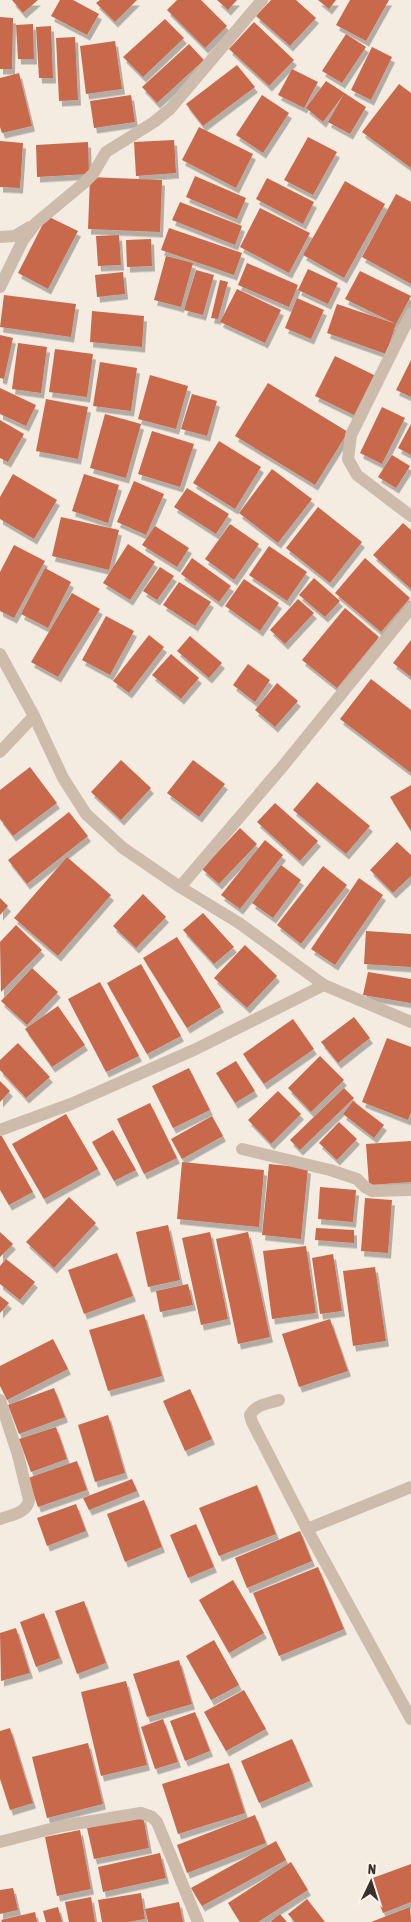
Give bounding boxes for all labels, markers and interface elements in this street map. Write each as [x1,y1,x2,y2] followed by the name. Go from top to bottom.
[346,1857,396,1907] north arrow
[367,1861,377,1877] text: N

